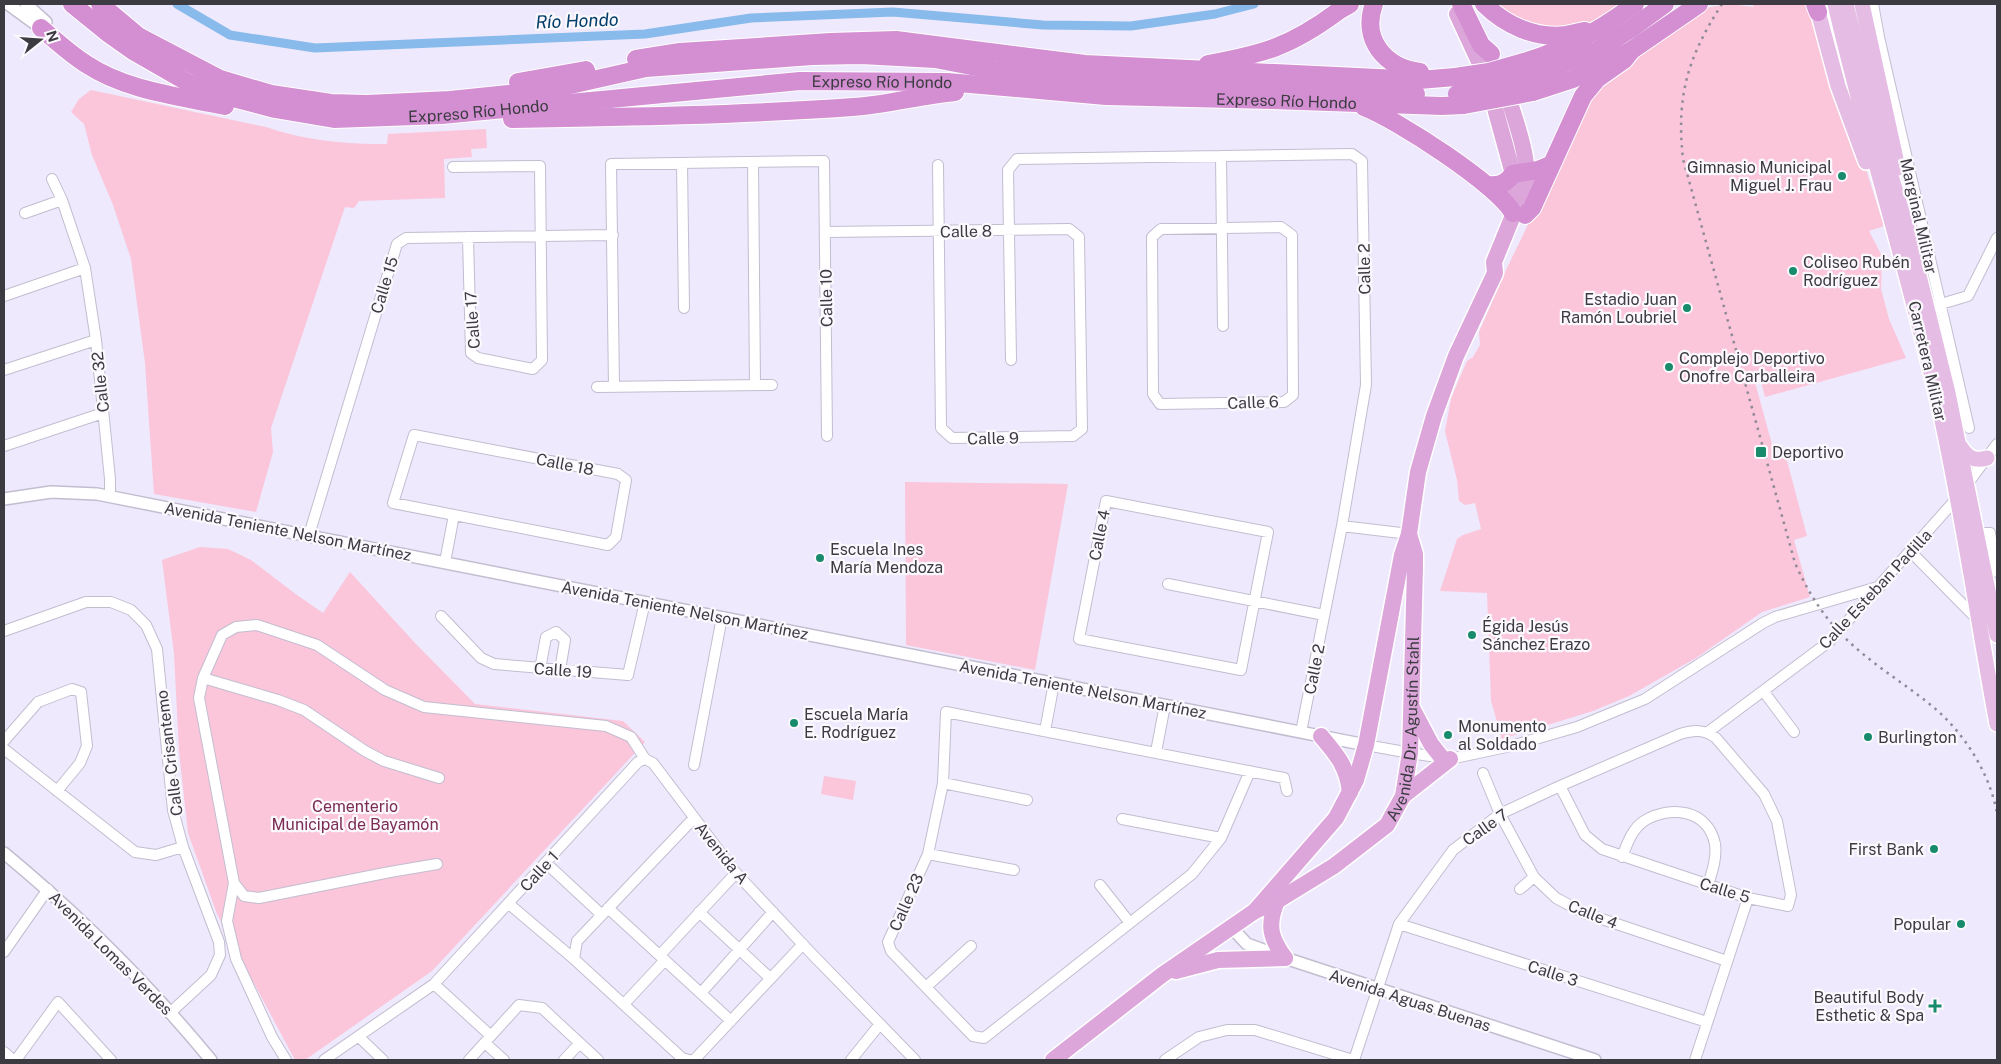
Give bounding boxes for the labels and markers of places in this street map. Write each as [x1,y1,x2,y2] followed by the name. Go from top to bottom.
[1687,158,1832,195] place label: Gimnasio Municipal Miguel J. Frau
[1836,170,1848,182] marker: Gimnasio Municipal Miguel J. Frau
[1803,253,1910,290] place label: Coliseo Rubén Rodríguez
[1787,265,1799,277] marker: Coliseo Rubén Rodríguez
[1560,290,1677,327] place label: Estadio Juan Ramón Loubriel
[1681,302,1693,314] marker: Estadio Juan Ramón Loubriel
[1679,349,1825,386] place label: Complejo Deportivo Onofre Carballeira
[1663,361,1675,373] marker: Complejo Deportivo Onofre Carballeira
[1772,443,1844,462] place label: Deportivo
[1754,445,1768,459] marker: Deportivo
[830,540,943,577] place label: Escuela Ines María Mendoza
[814,552,826,564] marker: Escuela Ines María Mendoza
[1482,616,1590,654] place label: Égida Jesús Sánchez Erazo
[1466,629,1478,641] marker: Égida Jesús Sánchez Erazo
[804,705,908,742] place label: Escuela María E. Rodríguez
[788,717,800,729] marker: Escuela María E. Rodríguez
[1458,717,1547,754] place label: Monumento al Soldado
[1878,728,1957,747] place label: Burlington
[1442,729,1454,741] marker: Monumento al Soldado
[1862,731,1874,743] marker: Burlington
[1848,840,1924,859] place label: First Bank
[1928,843,1940,855] marker: First Bank
[1893,915,1951,934] place label: Popular
[1955,918,1967,930] marker: Popular
[1814,988,1924,1025] place label: Beautiful Body Esthetic & Spa
[1928,999,1942,1013] marker: Beautiful Body Esthetic & Spa

